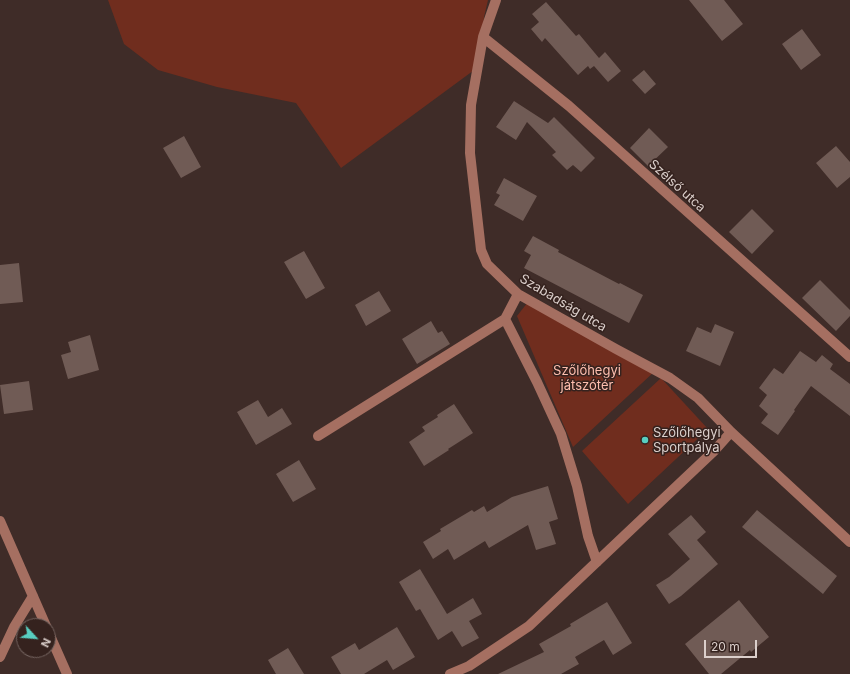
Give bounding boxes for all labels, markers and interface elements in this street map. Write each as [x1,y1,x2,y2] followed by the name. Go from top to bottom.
[645,156,709,216] street label: Szélső utca
[517,271,609,335] street label: Szabadság utca
[553,363,621,394] park label: Szőlőhegyi játszótér
[653,425,721,456] place label: Szőlőhegyi Sportpálya
[640,435,650,445] marker: Szőlőhegyi Sportpálya
[16,618,56,658] north arrow
[706,632,759,658] scale bar
[38,636,54,650] text: N
[711,639,740,654] text: 20 m

